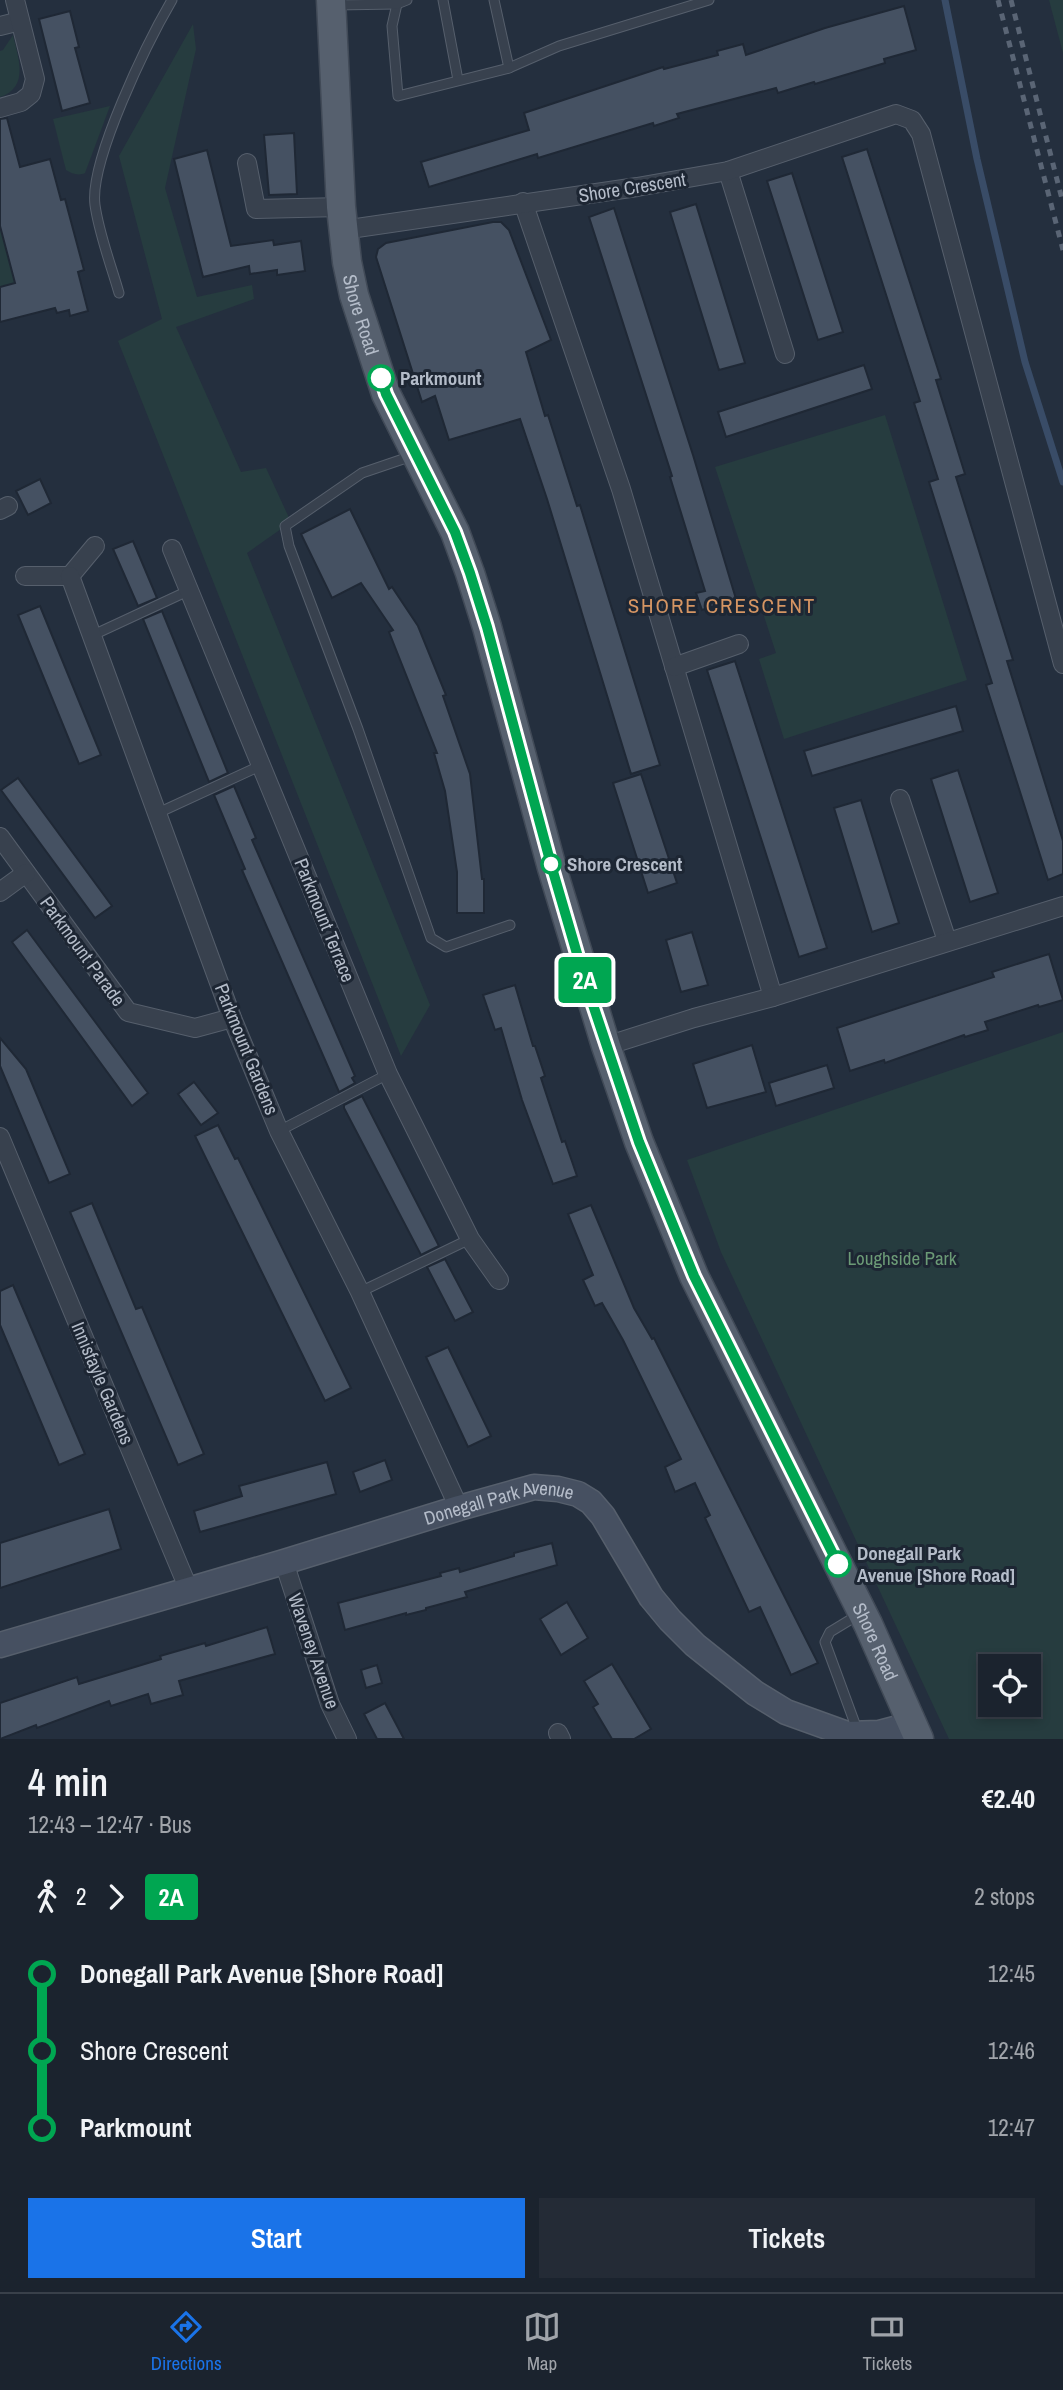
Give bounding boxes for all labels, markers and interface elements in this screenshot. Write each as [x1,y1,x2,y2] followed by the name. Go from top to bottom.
[577,166,688,208] street label: Shore Crescent
[337,272,386,358] street label: Shore Road
[368,365,394,391] marker: Parkmount
[400,365,481,391] place label: Parkmount
[628,591,816,620] district label: SHORE CRESCENT
[567,851,682,877] place label: Shore Crescent
[288,854,362,986] street label: Parkmount Terrace
[541,854,561,874] marker: Shore Crescent
[34,891,132,1011] street label: Parkmount Parade
[554,957,616,1003] line badge: 2A
[572,964,598,996] text: 2A
[209,979,285,1119] street label: Parkmount Gardens
[847,1245,957,1271] park label: Loughside Park
[65,1318,141,1448] street label: Innisfayle Gardens
[421,1474,577,1531] street label: Donegall Park Avenue
[857,1540,1015,1588] place label: Donegall Park Avenue [Shore Road]
[825,1551,851,1577] marker: Donegall Park Avenue [Shore Road]
[282,1590,346,1712] street label: Waveney Avenue
[846,1598,904,1685] street label: Shore Road
[978,1654,1041,1717] map controls
[978,1654,1041,1717] button: locate
[28,1757,108,1808] text: 4 min
[982,1781,1035,1816] text: €2.40
[28,1809,192,1840] text: 12:43 – 12:47 · Bus
[28,1878,66,1916] icon: walk
[97,1878,135,1916] icon: forward
[76,1881,87,1912] text: 2
[159,1881,184,1913] text: 2A
[974,1881,1035,1912] text: 2 stops
[80,1956,443,1991] text: Donegall Park Avenue [Shore Road]
[988,1958,1035,1989] text: 12:45
[80,2033,228,2068] text: Shore Crescent
[988,2035,1035,2066] text: 12:46
[80,2110,191,2145] text: Parkmount
[988,2112,1035,2143] text: 12:47
[28,2198,525,2278] button: Start
[539,2198,1035,2278] button: Tickets
[151,2308,222,2376] tab: Directions
[523,2308,561,2376] tab: Map
[862,2308,912,2376] tab: Tickets

